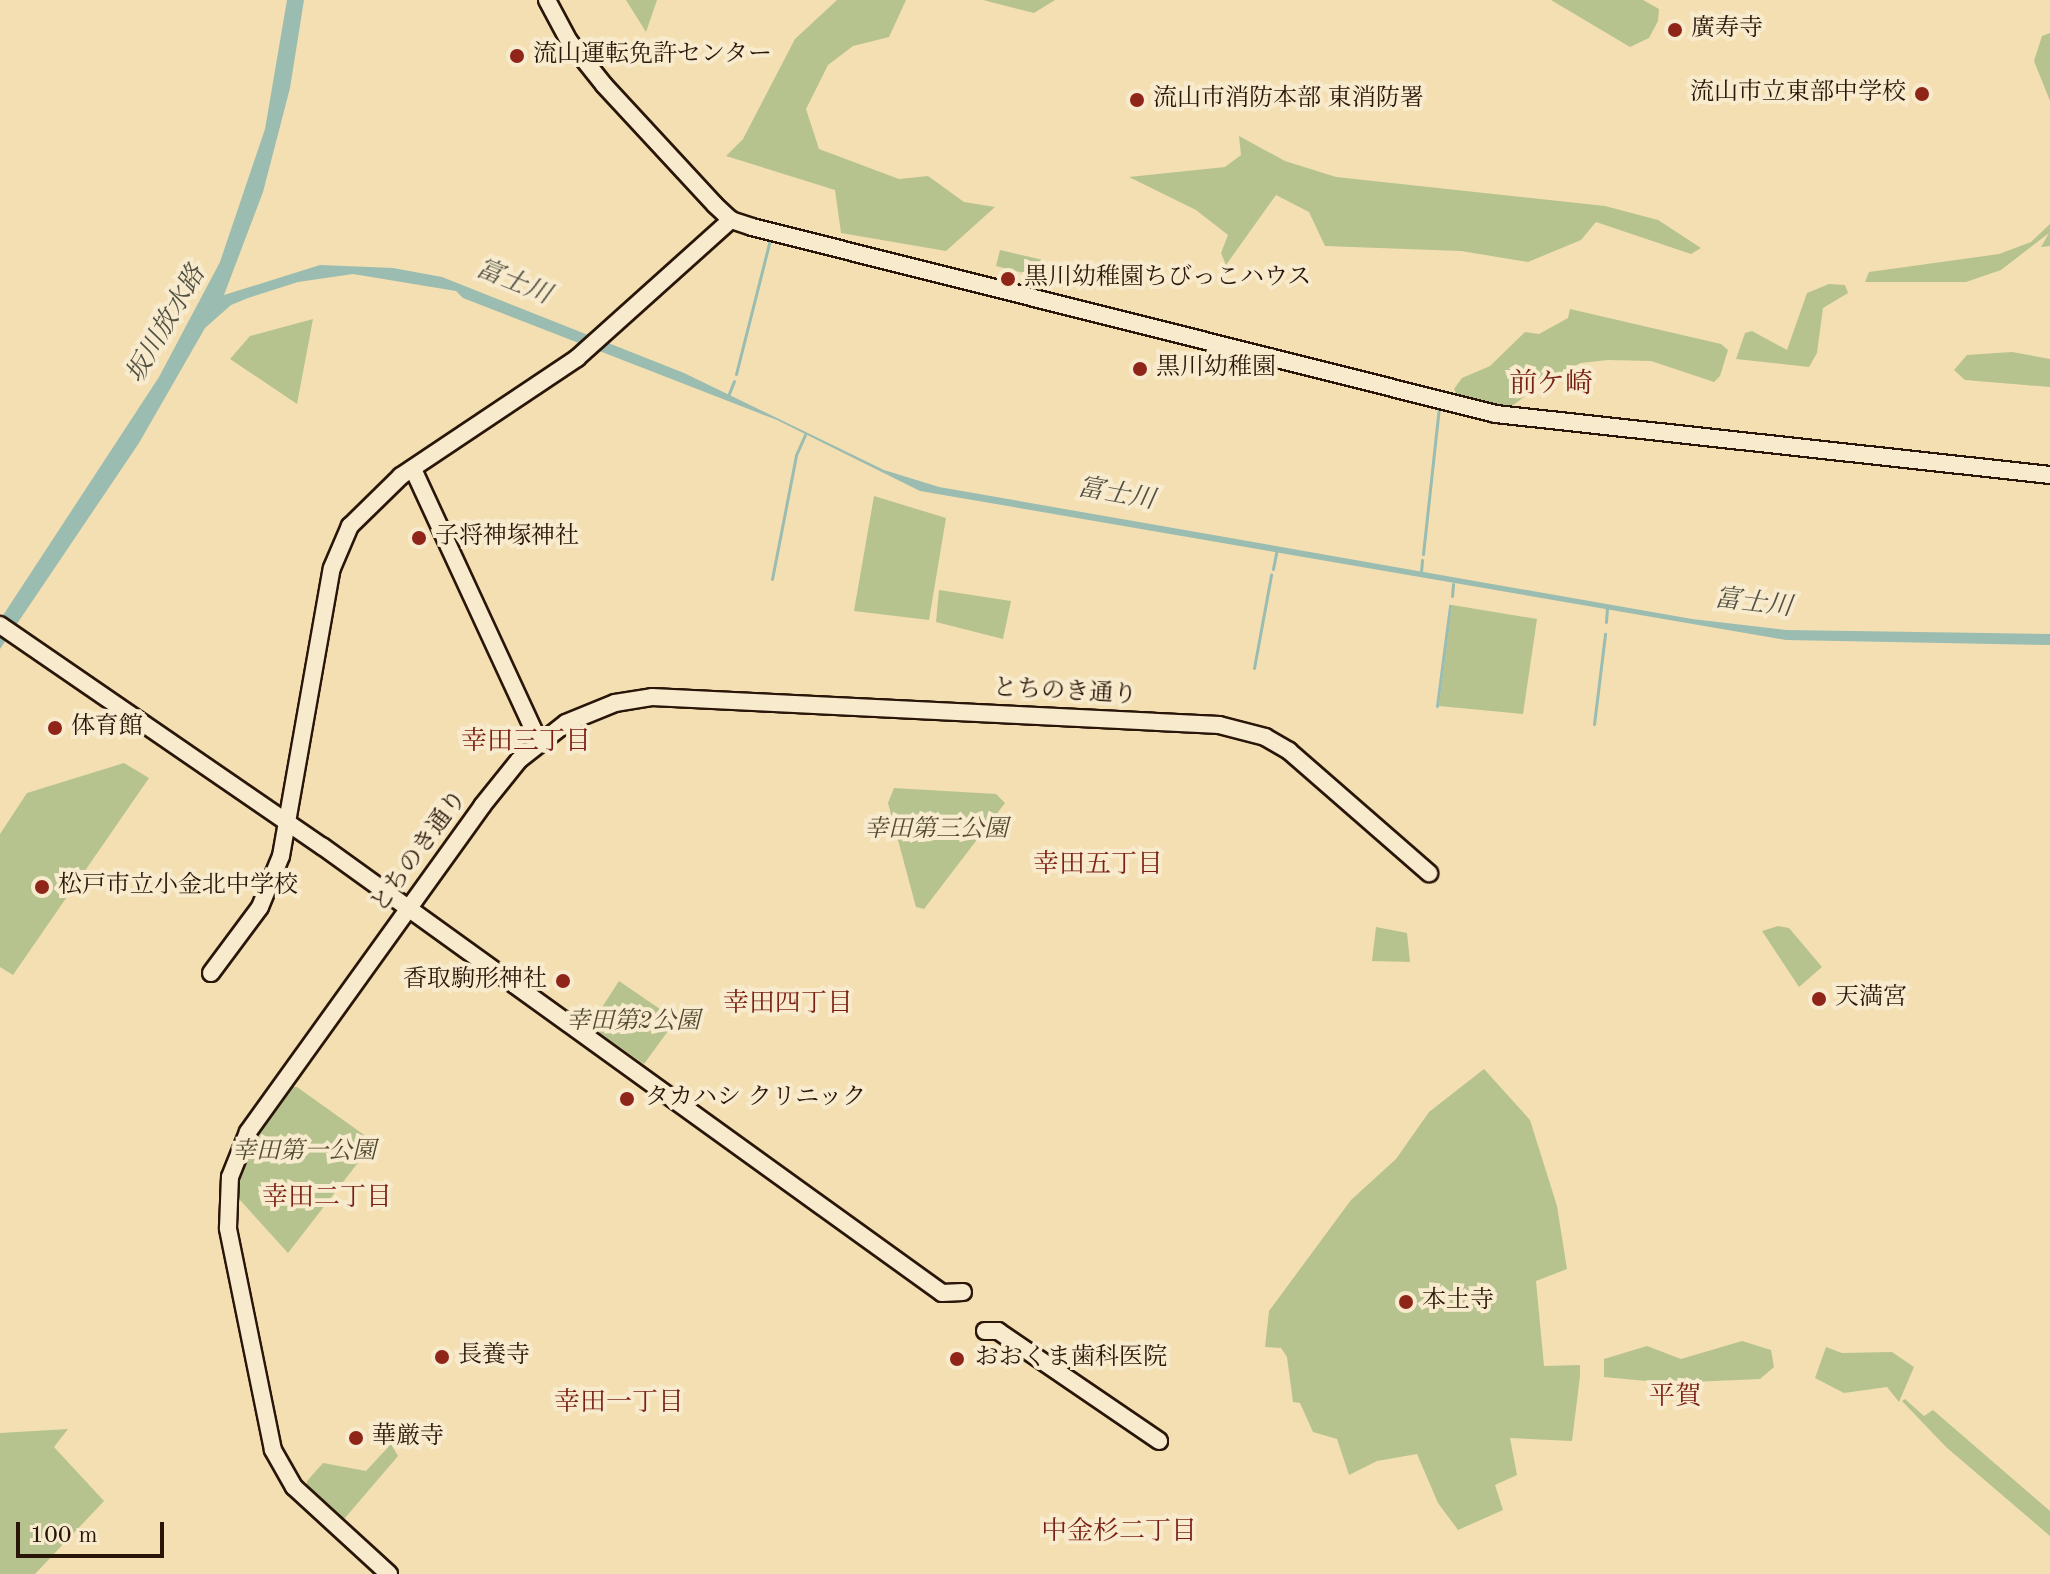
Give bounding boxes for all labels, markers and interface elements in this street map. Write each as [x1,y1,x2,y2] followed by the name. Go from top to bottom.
[1691,16,1763,44] place label: 廣寿寺
[1666,21,1684,39] marker: 廣寿寺
[533,42,773,70] place label: 流山運転免許センター
[508,47,526,65] marker: 流山運転免許センター
[1690,80,1906,108] place label: 流山市立東部中学校
[1913,85,1931,103] marker: 流山市立東部中学校
[1153,86,1424,114] place label: 流山市消防本部 東消防署
[1128,91,1146,109] marker: 流山市消防本部 東消防署
[471,254,555,312] water label: 富士川
[121,261,213,389] water label: 坂川放水路
[1024,265,1312,293] place label: 黒川幼稚園ちびっこハウス
[999,270,1017,288] marker: 黒川幼稚園ちびっこハウス
[1156,355,1276,383] place label: 黒川幼稚園
[1131,360,1149,378] marker: 黒川幼稚園
[1509,368,1593,402] district label: 前ケ崎
[1075,473,1157,517] water label: 富士川
[435,524,579,552] place label: 子将神塚神社
[410,529,428,547] marker: 子将神塚神社
[1712,584,1794,624] water label: 富士川
[992,675,1138,711] street label: とちのき通り
[71,714,143,742] place label: 体育館
[46,719,64,737] marker: 体育館
[461,727,591,759] district label: 幸田三丁目
[366,785,474,919] street label: とちのき通り
[864,817,1008,845] park label: 幸田第三公園
[1033,850,1163,882] district label: 幸田五丁目
[58,873,298,901] place label: 松戸市立小金北中学校
[33,878,51,896] marker: 松戸市立小金北中学校
[403,967,547,995] place label: 香取駒形神社
[554,972,572,990] marker: 香取駒形神社
[1835,985,1907,1013] place label: 天満宮
[723,989,853,1021] district label: 幸田四丁目
[1810,990,1828,1008] marker: 天満宮
[566,1009,700,1037] park label: 幸田第2公園
[645,1085,868,1113] place label: タカハシ クリニック
[616,1088,638,1110] marker: タカハシ クリニック
[232,1139,376,1167] park label: 幸田第一公園
[262,1183,392,1215] district label: 幸田二丁目
[1422,1288,1494,1316] place label: 本土寺
[1397,1293,1415,1311] marker: 本土寺
[458,1343,530,1371] place label: 長養寺
[975,1345,1167,1373] place label: おおくま歯科医院
[433,1348,451,1366] marker: 長養寺
[946,1348,968,1370] marker: おおくま歯科医院
[1649,1382,1701,1414] district label: 平賀
[554,1388,684,1420] district label: 幸田一丁目
[372,1424,444,1452] place label: 華厳寺
[347,1429,365,1447] marker: 華厳寺
[20,1506,168,1556] scale bar
[1041,1517,1197,1549] district label: 中金杉二丁目
[30,1524,98,1548] text: 100 m

